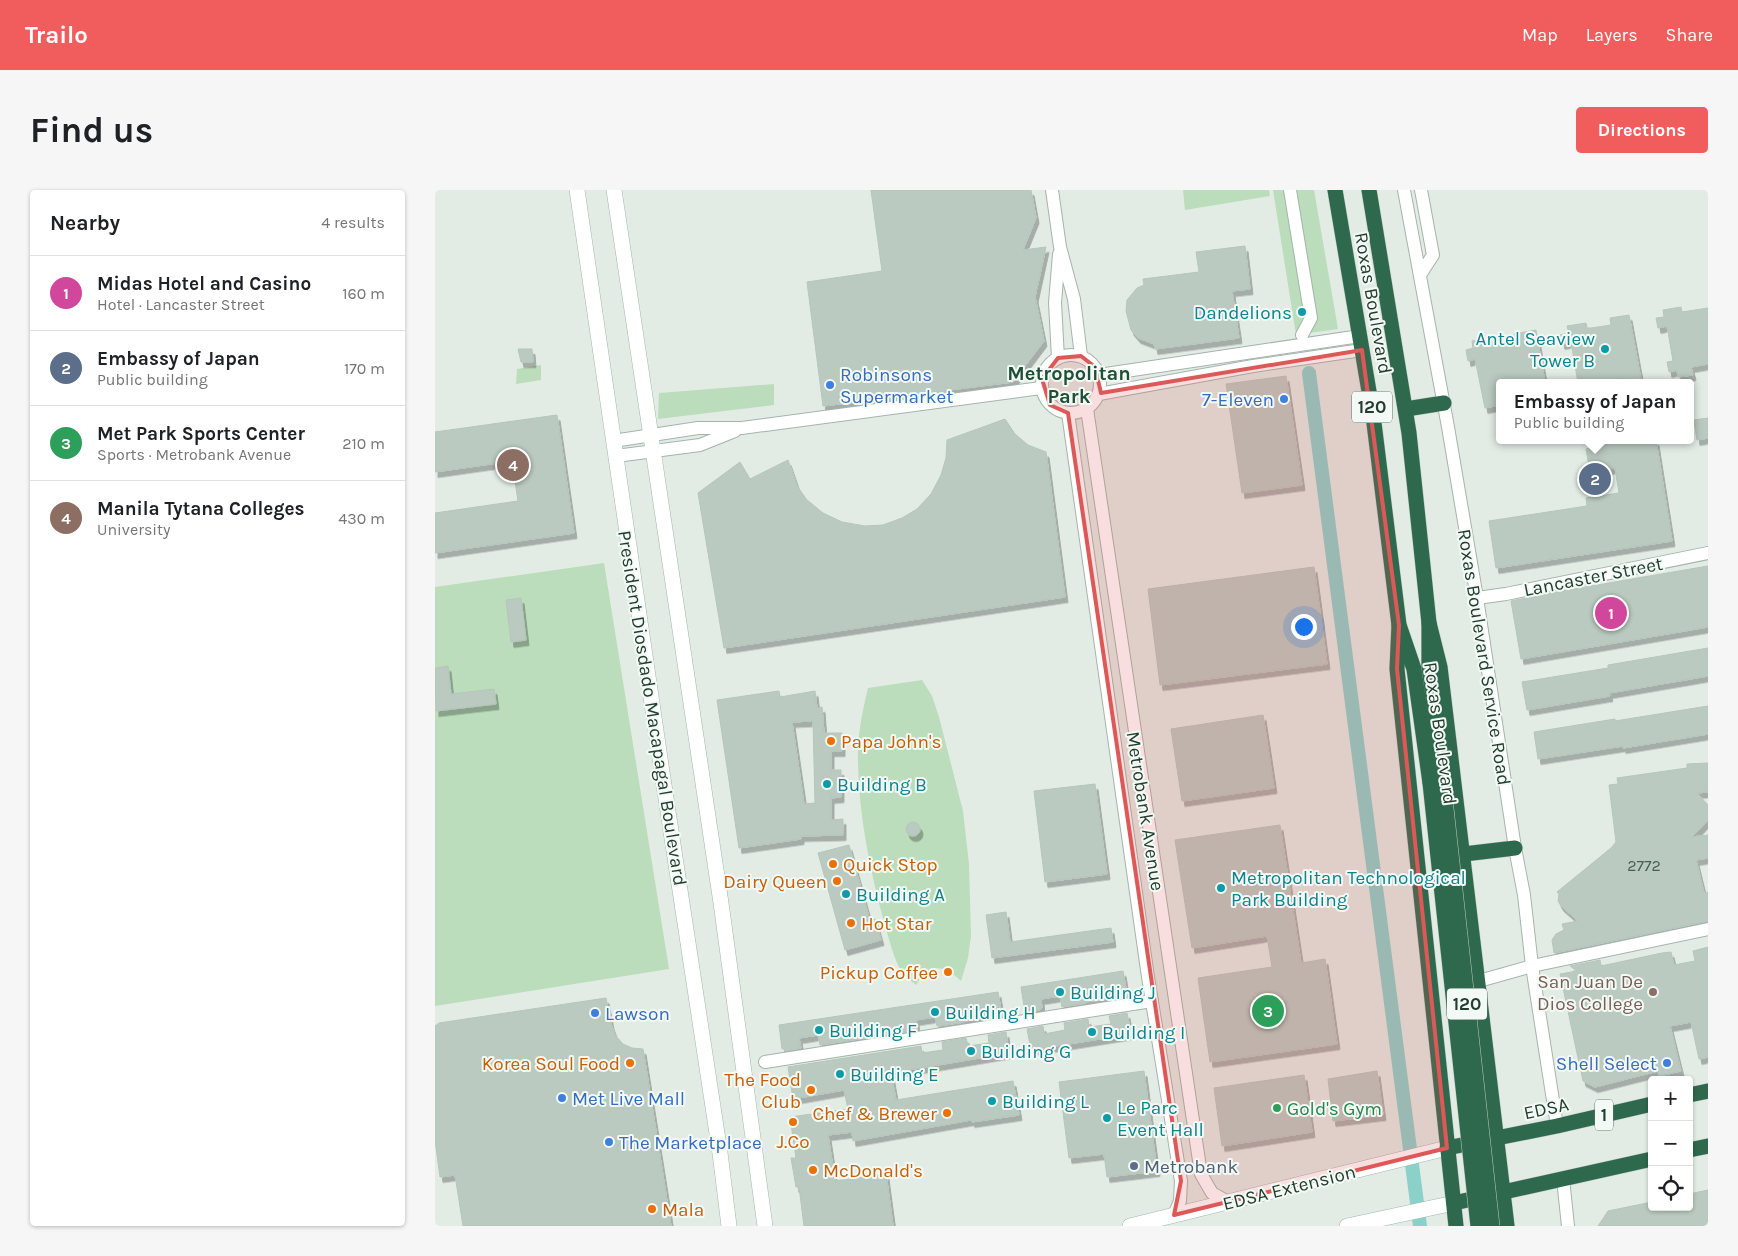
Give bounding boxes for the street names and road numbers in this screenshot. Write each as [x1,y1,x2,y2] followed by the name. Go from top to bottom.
[1350,231,1396,376] street label: Roxas Boulevard
[1352,392,1392,422] road number: 120
[1453,527,1515,787] street label: Roxas Boulevard Service Road
[613,529,691,887] street label: President Diosdado Macapagal Boulevard
[1522,553,1665,601] street label: Lancaster Street
[1419,661,1461,806] street label: Roxas Boulevard
[1122,730,1168,892] street label: Metrobank Avenue
[1447,989,1487,1020] road number: 120
[1522,1093,1571,1124] street label: EDSA
[1595,1100,1613,1130] road number: 1
[1220,1161,1358,1215] street label: EDSA Extension

